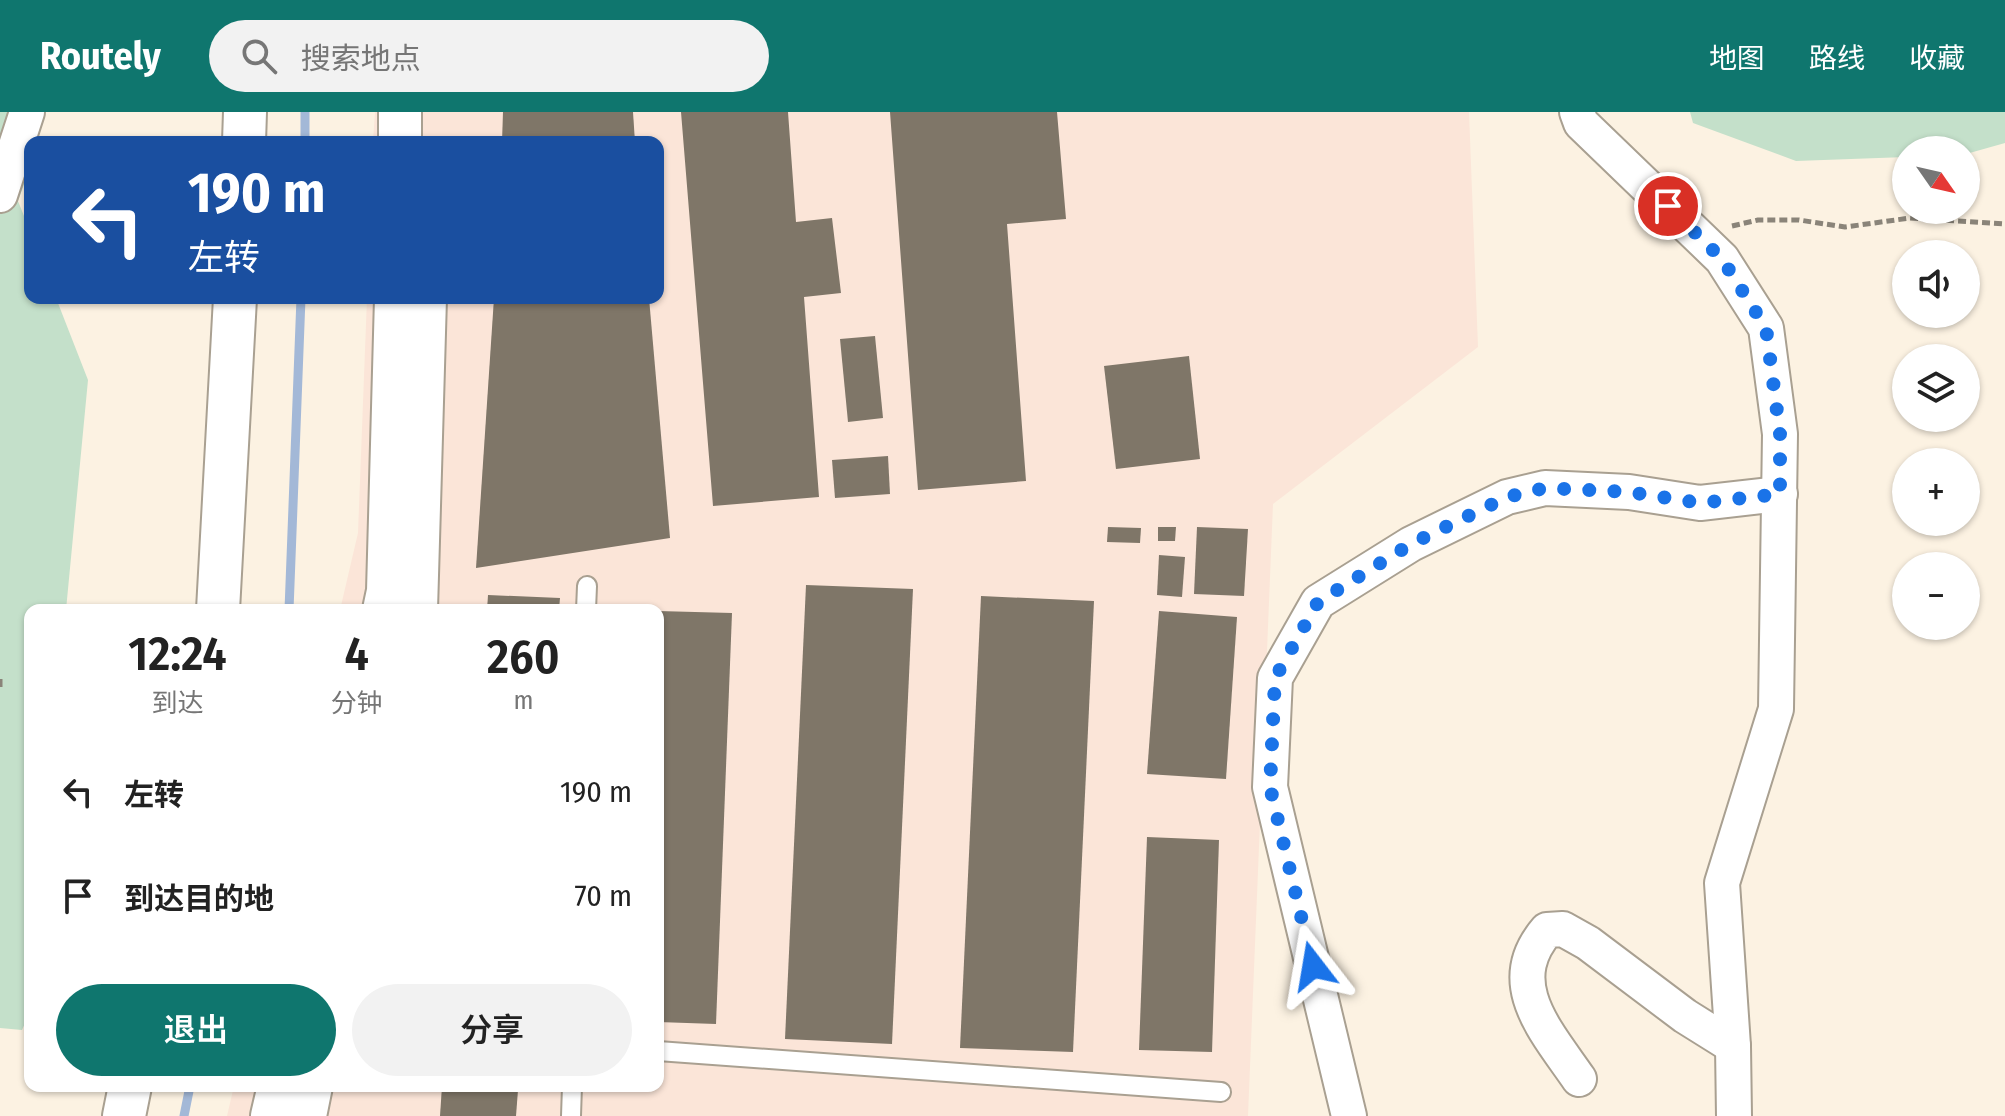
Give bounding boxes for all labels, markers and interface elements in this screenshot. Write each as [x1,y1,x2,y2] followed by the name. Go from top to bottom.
[209,20,769,92] search box
[40,33,161,79] text: Routely
[237,34,281,78] icon: search
[301,41,421,77] text: 搜索地点
[1709,42,1765,75] text: 地图
[1809,42,1865,75] text: 路线
[1909,42,1965,75] text: 收藏
[1892,136,1980,224] north arrow
[1892,136,1980,640] map controls
[188,160,326,227] text: 190 m
[56,168,160,272] icon: left
[1634,172,1702,240] pin
[1646,184,1690,228] icon: arrive
[188,236,260,280] text: 左转
[1892,240,1980,328] button: sound
[1892,344,1980,432] button: layers
[1892,448,1980,536] button: +
[1892,552,1980,640] button: −
[128,625,227,683] text: 12:24
[345,625,369,683] text: 4
[487,628,560,686] text: 260
[513,685,533,716] text: m
[151,688,203,719] text: 到达
[331,688,383,719] text: 分钟
[56,770,100,814] icon: left
[560,774,632,810] text: 190 m
[124,777,184,813] text: 左转
[56,874,100,918] icon: arrive
[574,878,632,914] text: 70 m
[124,881,274,917] text: 到达目的地
[1271,924,1355,1008] position arrow
[56,984,336,1076] button: 退出
[352,984,632,1076] button: 分享

